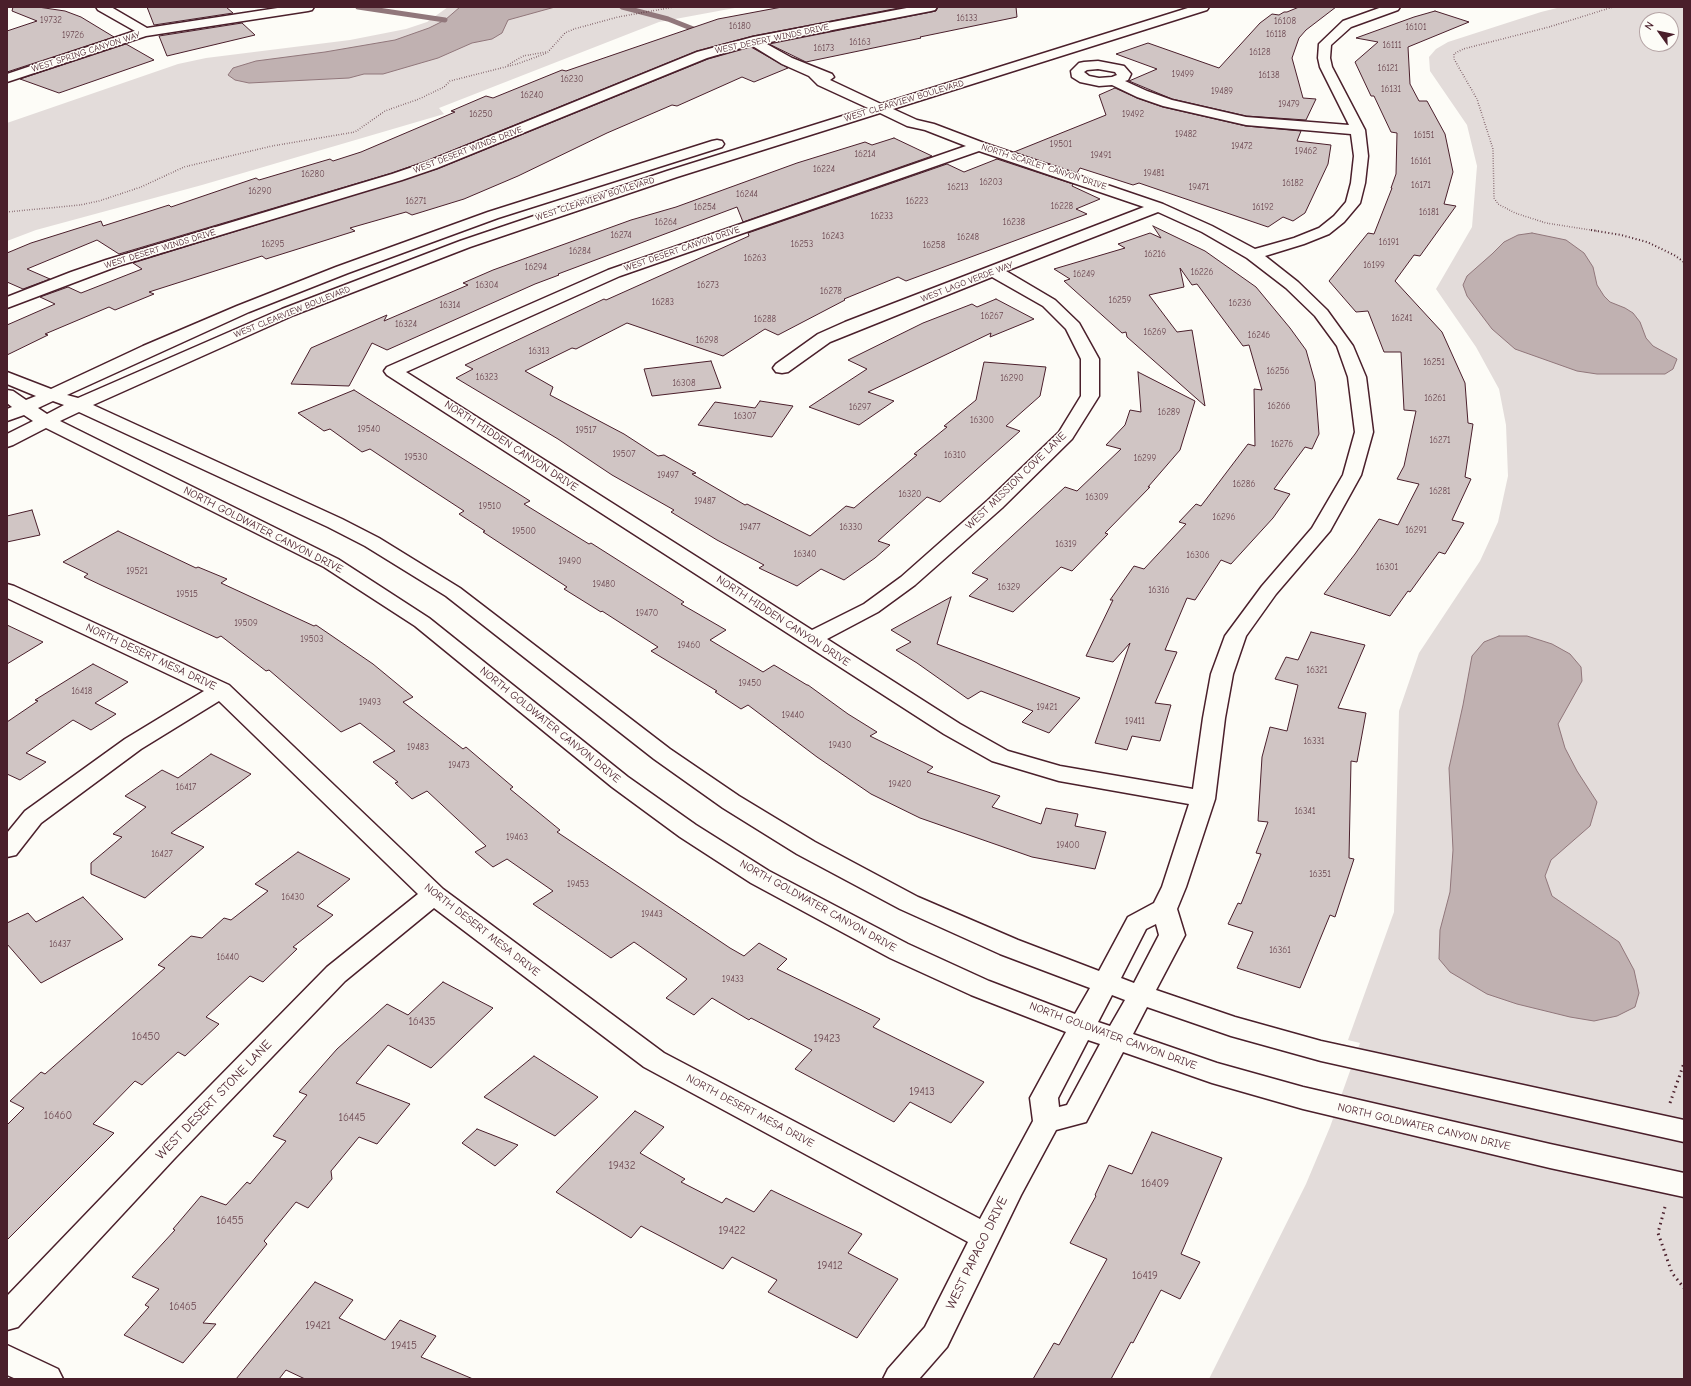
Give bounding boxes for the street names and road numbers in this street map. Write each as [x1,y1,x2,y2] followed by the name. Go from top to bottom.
[714,22,830,56] street label: WEST DESERT WINDS DRIVE
[30,29,142,75] street label: WEST SPRING CANYON WAY
[843,78,965,124] street label: WEST CLEARVIEW BOULEVARD
[412,124,524,176] street label: WEST DESERT WINDS DRIVE
[980,142,1108,192] street label: NORTH SCARLET CANYON DRIVE
[534,175,656,223] street label: WEST CLEARVIEW BOULEVARD
[623,224,741,274] street label: WEST DESERT CANYON DRIVE
[103,227,217,271] street label: WEST DESERT WINDS DRIVE
[919,259,1015,305] street label: WEST LAGO VERDE WAY
[232,284,352,340] street label: WEST CLEARVIEW BOULEVARD
[442,398,580,494] street label: NORTH HIDDEN CANYON DRIVE
[963,429,1069,533] street label: WEST MISSION COVE LANE
[181,484,345,576] street label: NORTH GOLDWATER CANYON DRIVE
[714,573,852,669] street label: NORTH HIDDEN CANYON DRIVE
[84,621,218,693] street label: NORTH DESERT MESA DRIVE
[477,664,623,786] street label: NORTH GOLDWATER CANYON DRIVE
[737,857,899,955] street label: NORTH GOLDWATER CANYON DRIVE
[422,881,542,979] street label: NORTH DESERT MESA DRIVE
[1027,999,1199,1073] street label: NORTH GOLDWATER CANYON DRIVE
[153,1037,275,1163] street label: WEST DESERT STONE LANE
[684,1072,816,1150] street label: NORTH DESERT MESA DRIVE
[1336,1101,1512,1153] street label: NORTH GOLDWATER CANYON DRIVE
[943,1194,1011,1312] street label: WEST PAPAGO DRIVE

